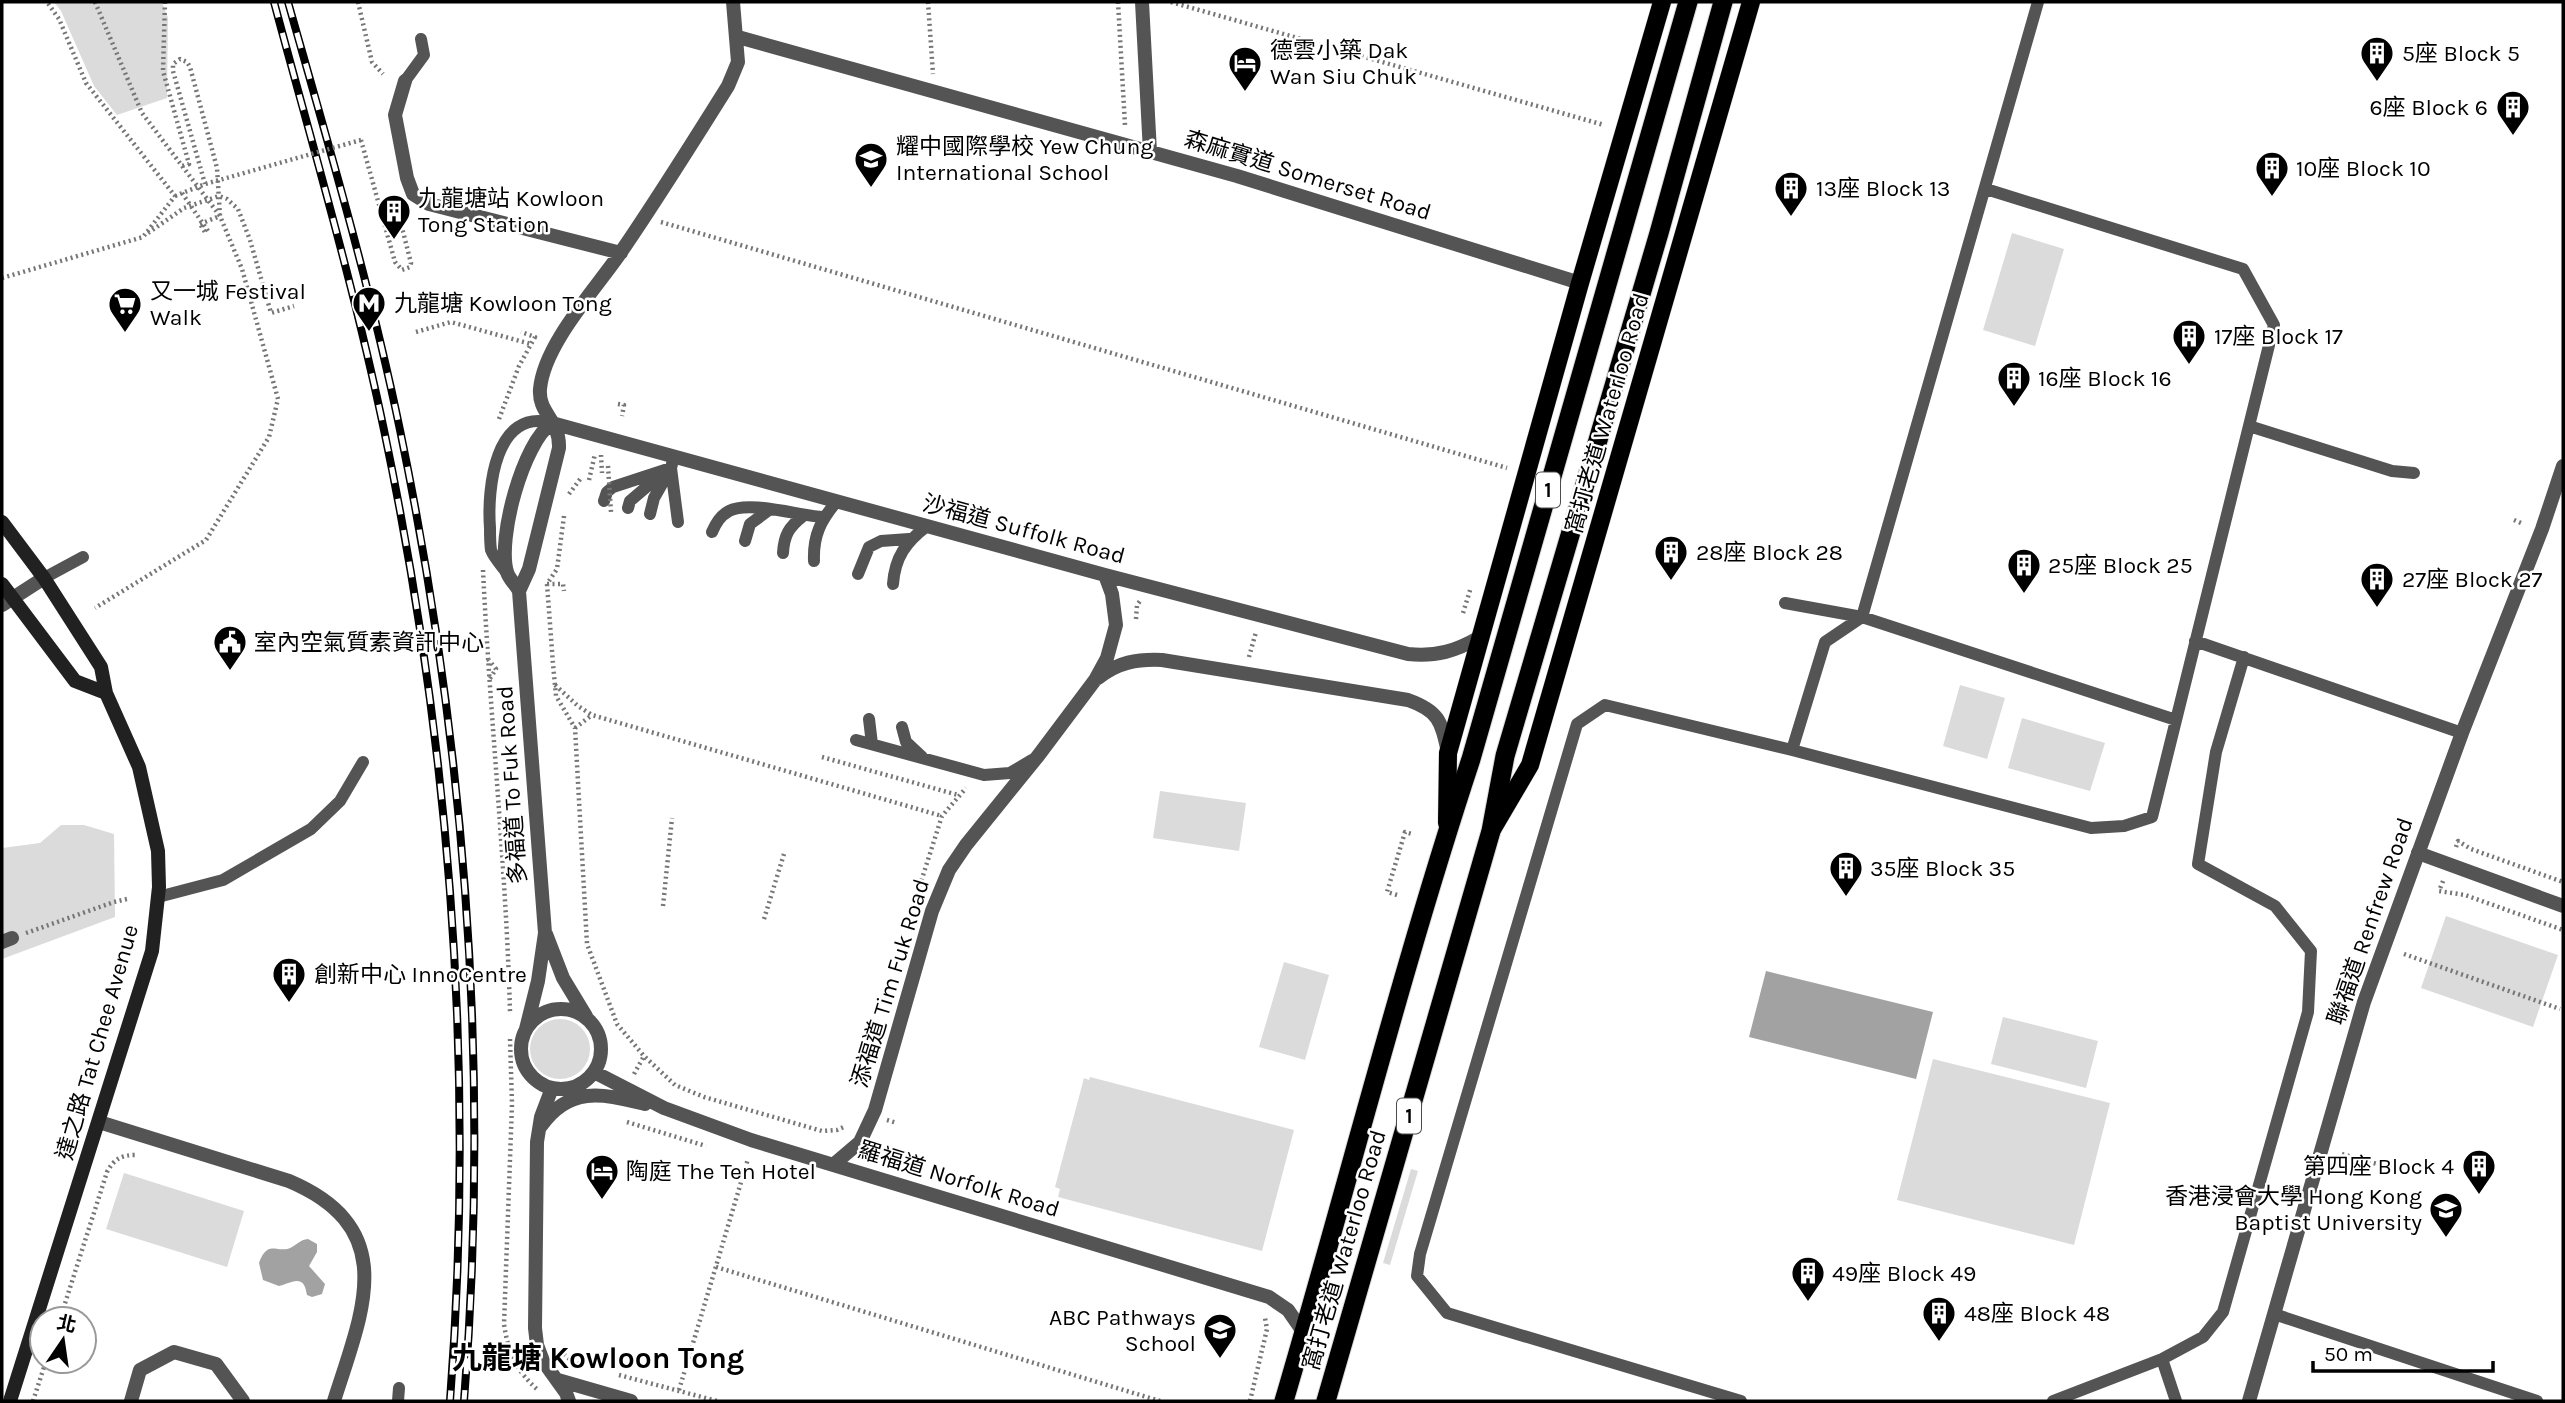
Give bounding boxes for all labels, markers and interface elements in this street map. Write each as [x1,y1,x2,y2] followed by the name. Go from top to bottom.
[2358,34,2396,83] building icon: 5座 Block 5
[1270,37,1417,90] place label: 德雲小築 Dak Wan Siu Chuk
[2402,40,2520,67] place label: 5座 Block 5
[1226,44,1264,93] hotel icon: 德雲小築 Dak Wan Siu Chuk
[2494,88,2532,137] building icon: 6座 Block 6
[2370,94,2488,121] place label: 6座 Block 6
[1181,125,1434,226] street label: 森麻實道 Somerset Road
[896,133,1153,186] place label: 耀中國際學校 Yew Chung International School
[852,140,890,189] school or university icon: 耀中國際學校 Yew Chung International School
[2253,149,2291,198] building icon: 10座 Block 10
[2296,155,2431,182] place label: 10座 Block 10
[1772,169,1810,218] building icon: 13座 Block 13
[1816,175,1950,202] place label: 13座 Block 13
[418,185,604,238] place label: 九龍塘站 Kowloon Tong Station
[375,192,413,241] building icon: 九龍塘站 Kowloon Tong Station
[150,278,306,331] place label: 又一城 Festival Walk
[350,284,388,333] metro station icon: 九龍塘 Kowloon Tong
[106,285,144,334] supermarket icon: 又一城 Festival Walk
[394,290,612,317] place label: 九龍塘 Kowloon Tong
[1560,290,1655,536] street label: 窩打老道 Waterloo Road
[2170,317,2208,366] building icon: 17座 Block 17
[2214,323,2343,350] place label: 17座 Block 17
[1995,359,2033,408] building icon: 16座 Block 16
[2038,365,2172,392] place label: 16座 Block 16
[1536,472,1560,508] road number: 1
[920,489,1128,569] street label: 沙福道 Suffolk Road
[1652,533,1690,582] building icon: 28座 Block 28
[1696,539,1843,566] place label: 28座 Block 28
[2005,546,2043,595] building icon: 25座 Block 25
[2048,552,2193,579] place label: 25座 Block 25
[2358,560,2396,609] building icon: 27座 Block 27
[2402,566,2543,593] place label: 27座 Block 27
[211,623,249,672] public building icon: 室內空氣質素資訊中心
[254,629,484,656] place label: 室內空氣質素資訊中心
[491,685,532,885] street label: 多福道 To Fuk Road
[2322,814,2419,1028] street label: 聯福道 Renfrew Road
[1827,849,1865,898] building icon: 35座 Block 35
[1870,855,2015,882] place label: 35座 Block 35
[846,876,935,1091] street label: 添福道 Tim Fuk Road
[51,921,144,1163] street label: 達之路 Tat Chee Avenue
[270,955,308,1004] building icon: 創新中心 InnoCentre
[314,961,527,988] place label: 創新中心 InnoCentre
[1397,1098,1421,1134] road number: 1
[1297,1127,1392,1373] street label: 窩打老道 Waterloo Road
[855,1136,1063,1223] street label: 羅福道 Norfolk Road
[2460,1147,2498,1196] building icon: 第四座 Block 4
[583,1152,621,1201] hotel icon: 陶庭 The Ten Hotel
[2303,1153,2454,1180] place label: 第四座 Block 4
[626,1158,816,1185] place label: 陶庭 The Ten Hotel
[2165,1183,2422,1236] place label: 香港浸會大學 Hong Kong Baptist University
[2427,1190,2465,1239] school or university icon: 香港浸會大學 Hong Kong Baptist University
[1789,1254,1827,1303] building icon: 49座 Block 49
[1832,1260,1976,1287] place label: 49座 Block 49
[1920,1294,1958,1343] building icon: 48座 Block 48
[1964,1300,2110,1327] place label: 48座 Block 48
[1049,1304,1196,1357] place label: ABC Pathways School
[28,1305,98,1375] north arrow
[1201,1311,1239,1360] school or university icon: ABC Pathways School
[55,1312,78,1337] text: 北
[2313,1330,2493,1374] scale bar
[452,1340,744,1376] district label: 九龍塘 Kowloon Tong
[2324,1342,2373,1366] text: 50 m

